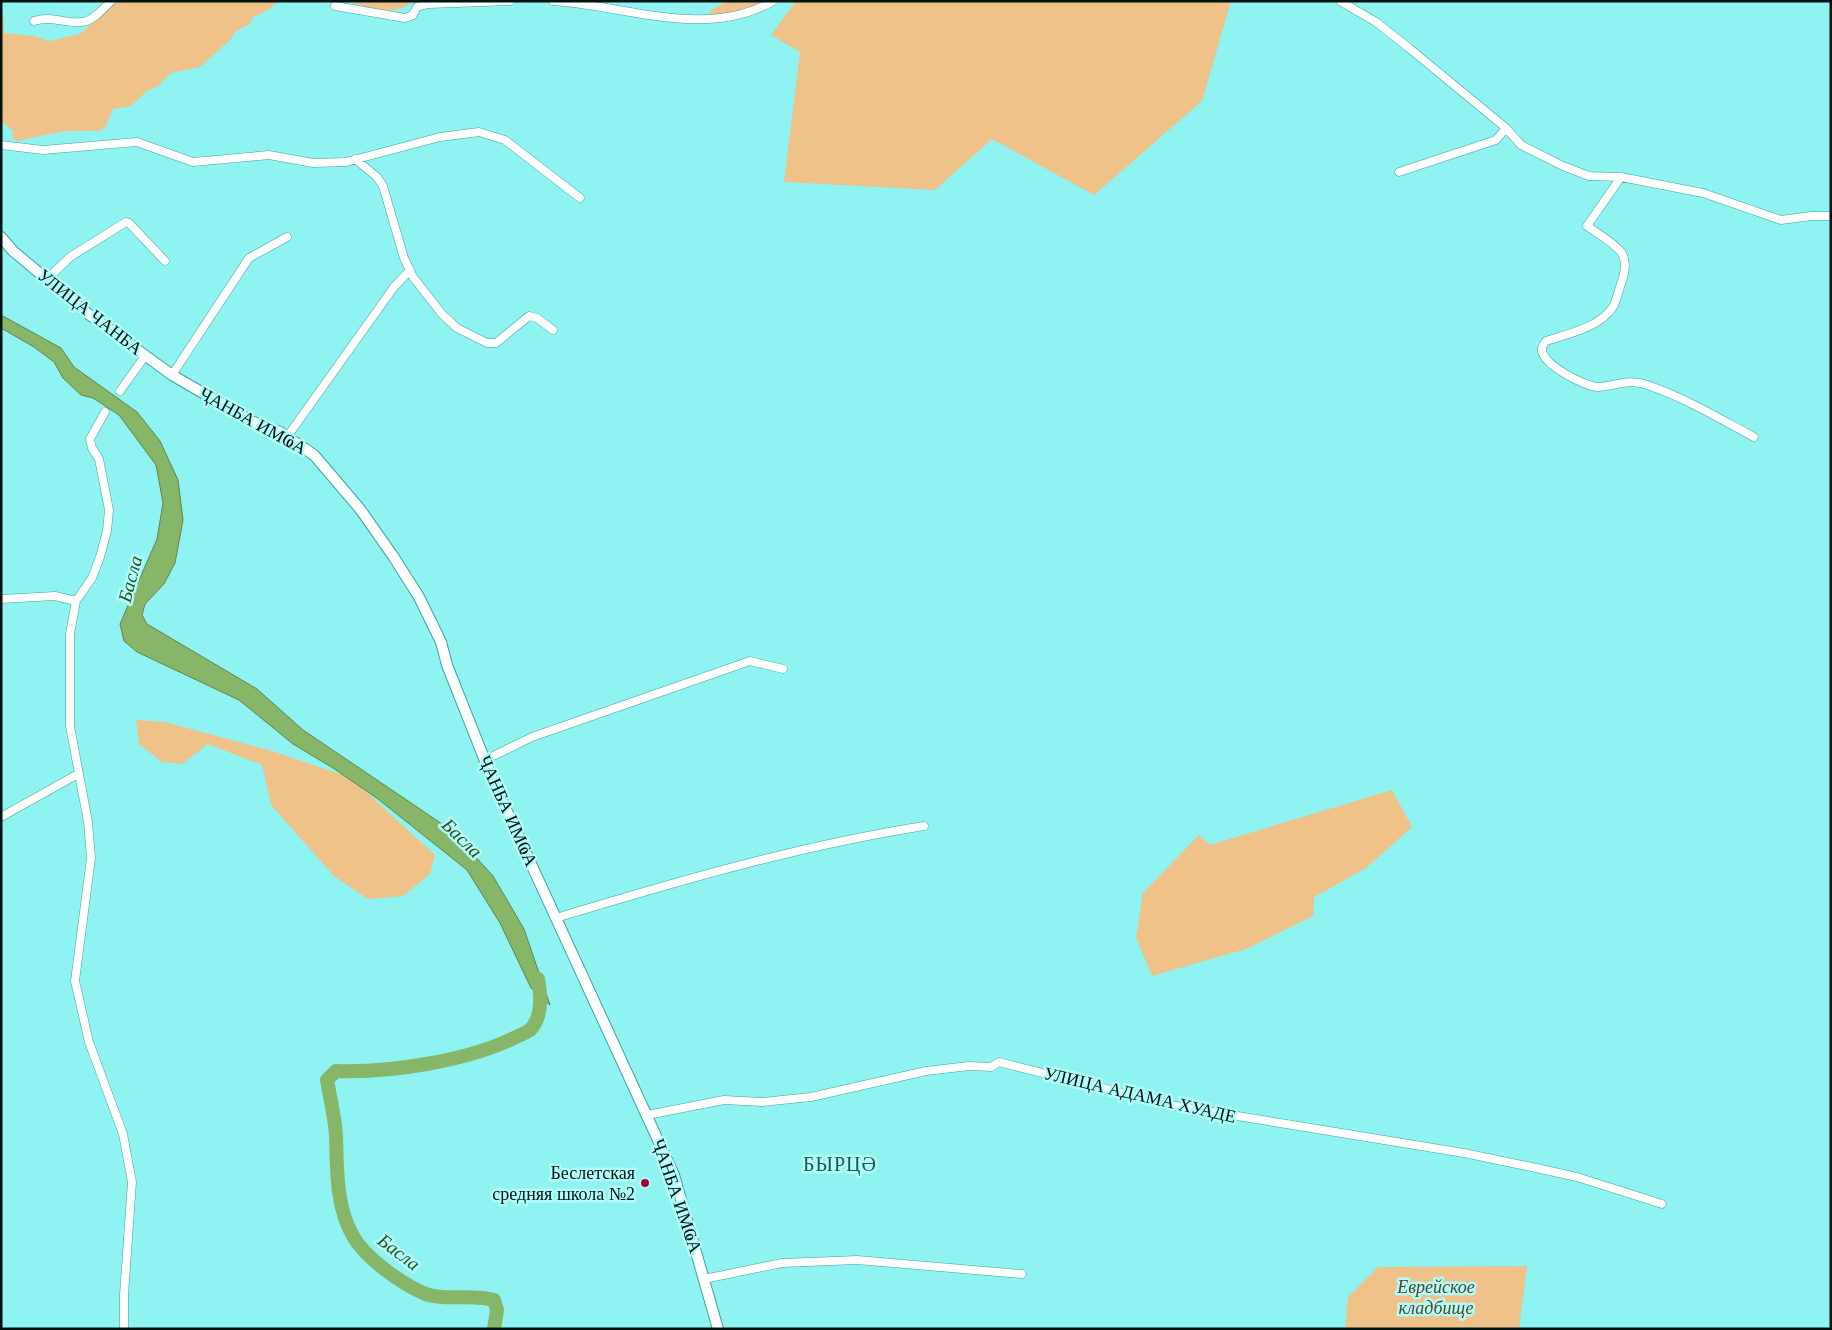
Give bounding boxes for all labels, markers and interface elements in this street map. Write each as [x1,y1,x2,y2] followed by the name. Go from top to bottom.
[34,265,146,359] street label: УЛИЦА ЧАНБА
[196,383,310,459] street label: ҶАНБА ИМҨА
[113,554,146,605] water label: Басла
[475,752,541,870] street label: ҶАНБА ИМҨА
[437,813,486,862] water label: Басла
[1042,1063,1238,1127] street label: УЛИЦА АДАМА ХУАДЕ
[648,1136,706,1256] street label: ҶАНБА ИМҨА
[803,1153,877,1176] district label: БЫРЦӘ
[492,1163,635,1204] place label: Беслетская средняя школа №2
[639,1177,651,1189] marker: Беслетская средняя школа №2
[373,1229,424,1275] water label: Басла
[1396,1277,1475,1318] park label: Еврейское кладбище

